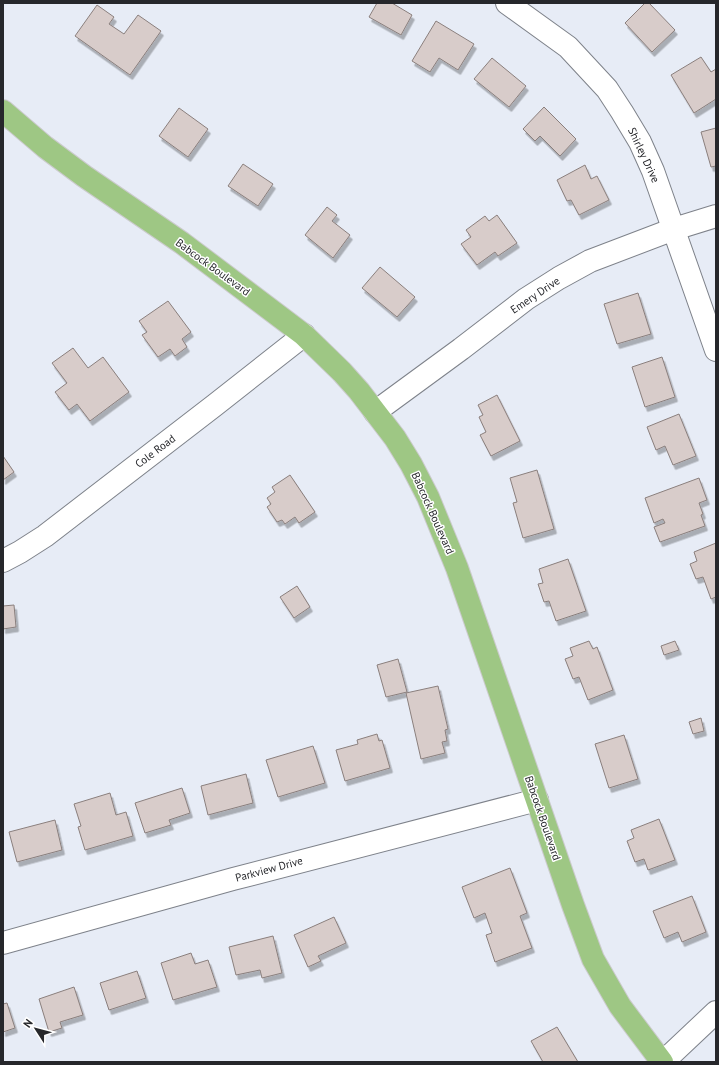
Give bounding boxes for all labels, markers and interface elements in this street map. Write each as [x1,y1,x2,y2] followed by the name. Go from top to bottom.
[625,125,663,185] street label: Shirley Drive
[173,235,253,299] street label: Babcock Boulevard
[508,273,563,317] street label: Emery Drive
[132,431,178,471] street label: Cole Road
[409,470,457,556] street label: Babcock Boulevard
[522,774,564,862] street label: Babcock Boulevard
[234,853,305,885] street label: Parkview Drive
[16,1009,56,1049] north arrow
[20,1016,36,1030] text: N

